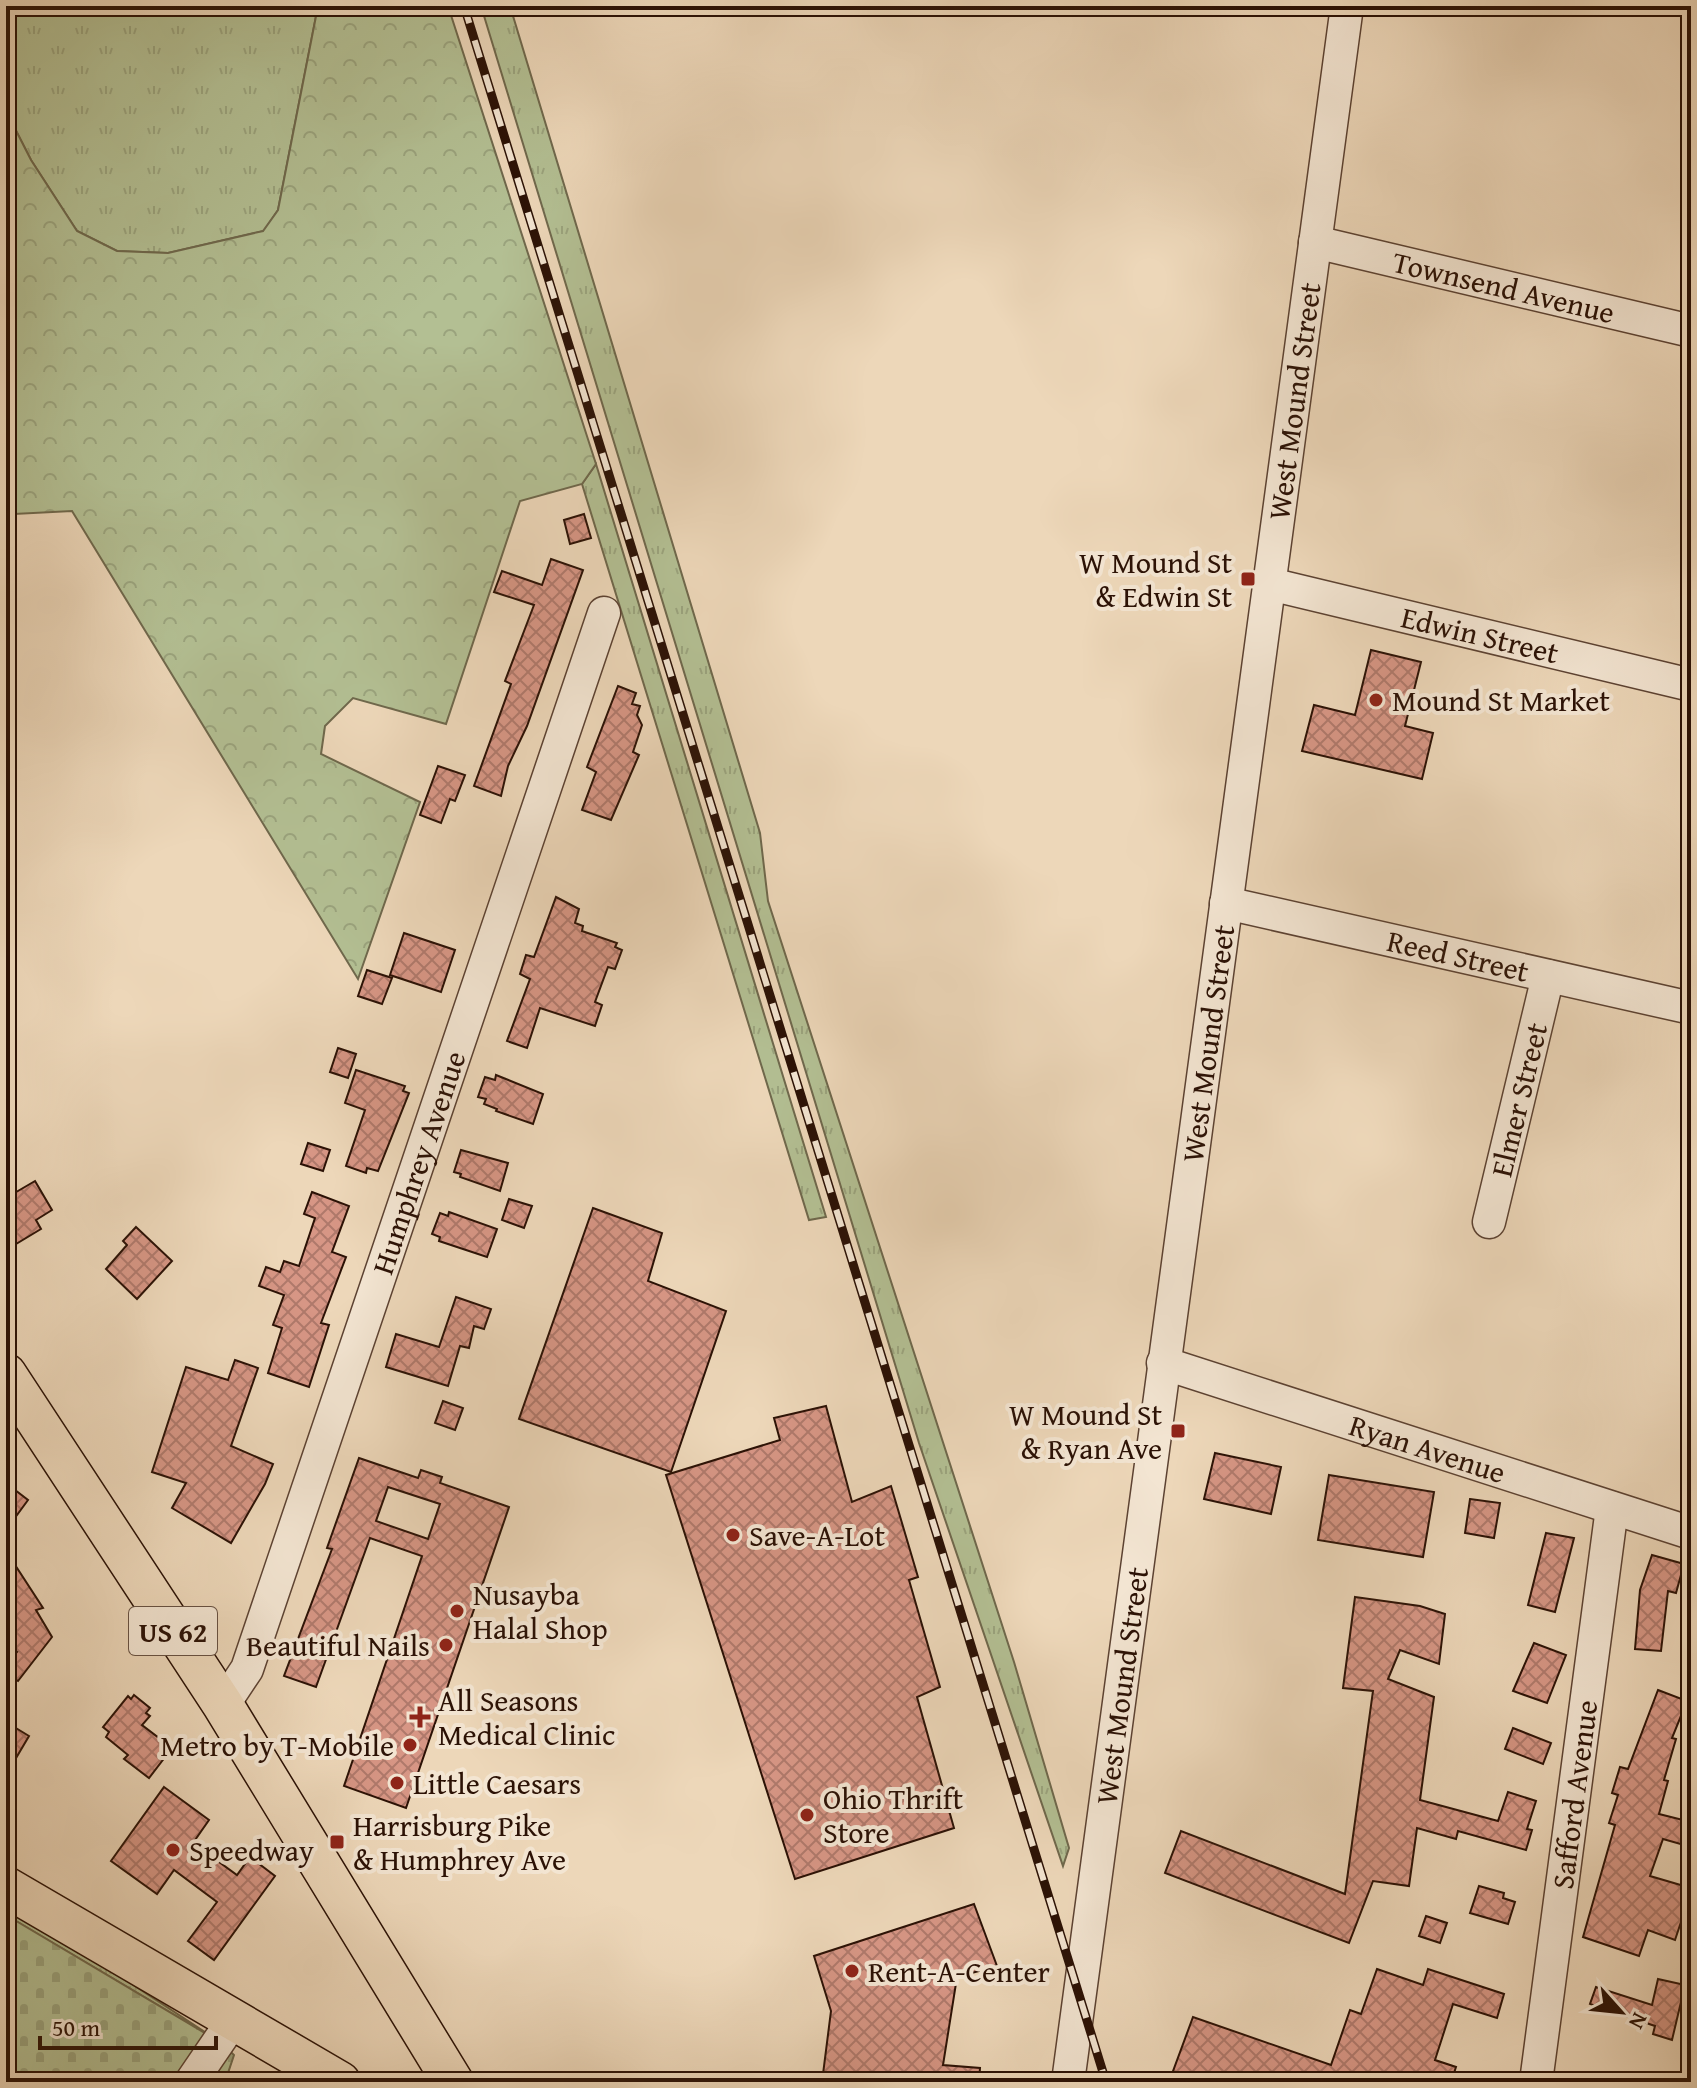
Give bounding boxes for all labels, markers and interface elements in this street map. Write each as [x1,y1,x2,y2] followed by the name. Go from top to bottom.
[1389,239,1619,334] street label: Townsend Avenue
[1256,279,1332,523] street label: West Mound Street
[1079,540,1232,618] place label: W Mound St & Edwin St
[1239,570,1257,588] marker: W Mound St & Edwin St
[1397,594,1564,675] street label: Edwin Street
[1392,678,1610,722] place label: Mound St Market
[1367,691,1385,709] marker: Mound St Market
[1383,918,1534,993] street label: Reed Street
[1170,922,1245,1165] street label: West Mound Street
[1479,1018,1558,1181] street label: Elmer Street
[360,1045,476,1280] street label: Humphrey Avenue
[1009,1392,1162,1470] place label: W Mound St & Ryan Ave
[1344,1402,1511,1494] street label: Ryan Avenue
[1169,1422,1187,1440] marker: W Mound St & Ryan Ave
[749,1513,885,1557] place label: Save-A-Lot
[724,1526,742,1544] marker: Save-A-Lot
[1084,1564,1159,1807] street label: West Mound Street
[473,1572,608,1650] place label: Nusayba Halal Shop
[448,1602,466,1620] marker: Nusayba Halal Shop
[129,1607,217,1655] road number: US 62
[246,1623,430,1667] place label: Beautiful Nails
[437,1636,455,1654] marker: Beautiful Nails
[438,1678,615,1756] place label: All Seasons Medical Clinic
[1540,1697,1608,1892] street label: Safford Avenue
[409,1706,431,1728] marker: All Seasons Medical Clinic
[160,1723,394,1767] place label: Metro by T-Mobile
[401,1736,419,1754] marker: Metro by T-Mobile
[413,1761,581,1805] place label: Little Caesars
[388,1774,406,1792] marker: Little Caesars
[823,1776,963,1854] place label: Ohio Thrift Store
[353,1803,566,1881] place label: Harrisburg Pike & Humphrey Ave
[798,1806,816,1824] marker: Ohio Thrift Store
[189,1828,314,1872] place label: Speedway
[328,1833,346,1851] marker: Harrisburg Pike & Humphrey Ave
[164,1841,182,1859] marker: Speedway
[868,1949,1050,1993] place label: Rent-A-Center
[843,1962,861,1980] marker: Rent-A-Center
[1581,1972,1661,2052] north arrow
[40,2000,216,2050] scale bar
[1621,2007,1656,2035] text: N
[52,2010,100,2045] text: 50 m

